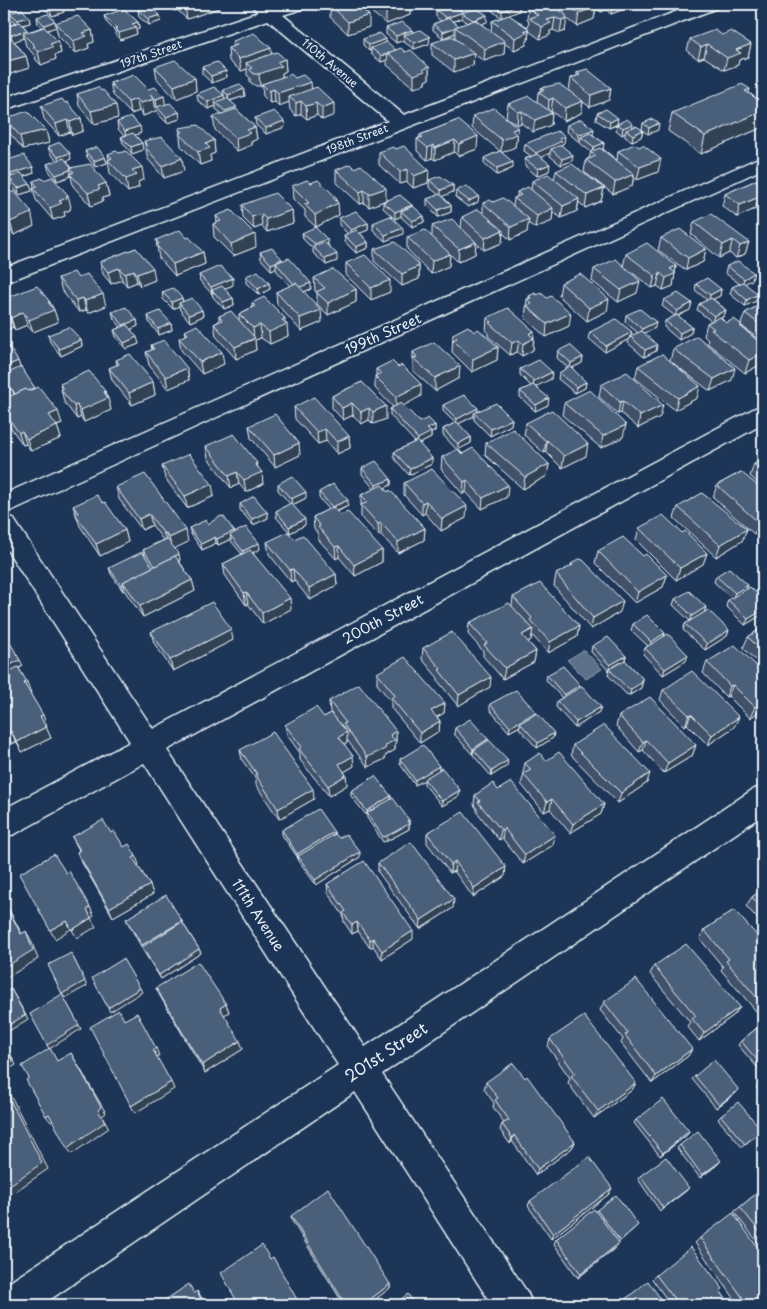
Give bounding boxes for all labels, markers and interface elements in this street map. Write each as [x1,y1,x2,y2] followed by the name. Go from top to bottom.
[298,34,362,91] street label: 110th Avenue
[118,35,184,72] street label: 197th Street
[323,119,391,158] street label: 198th Street
[341,307,425,360] street label: 199th Street
[339,588,427,649] street label: 200th Street
[227,874,290,955] street label: 111th Avenue
[339,1015,432,1087] street label: 201st Street

